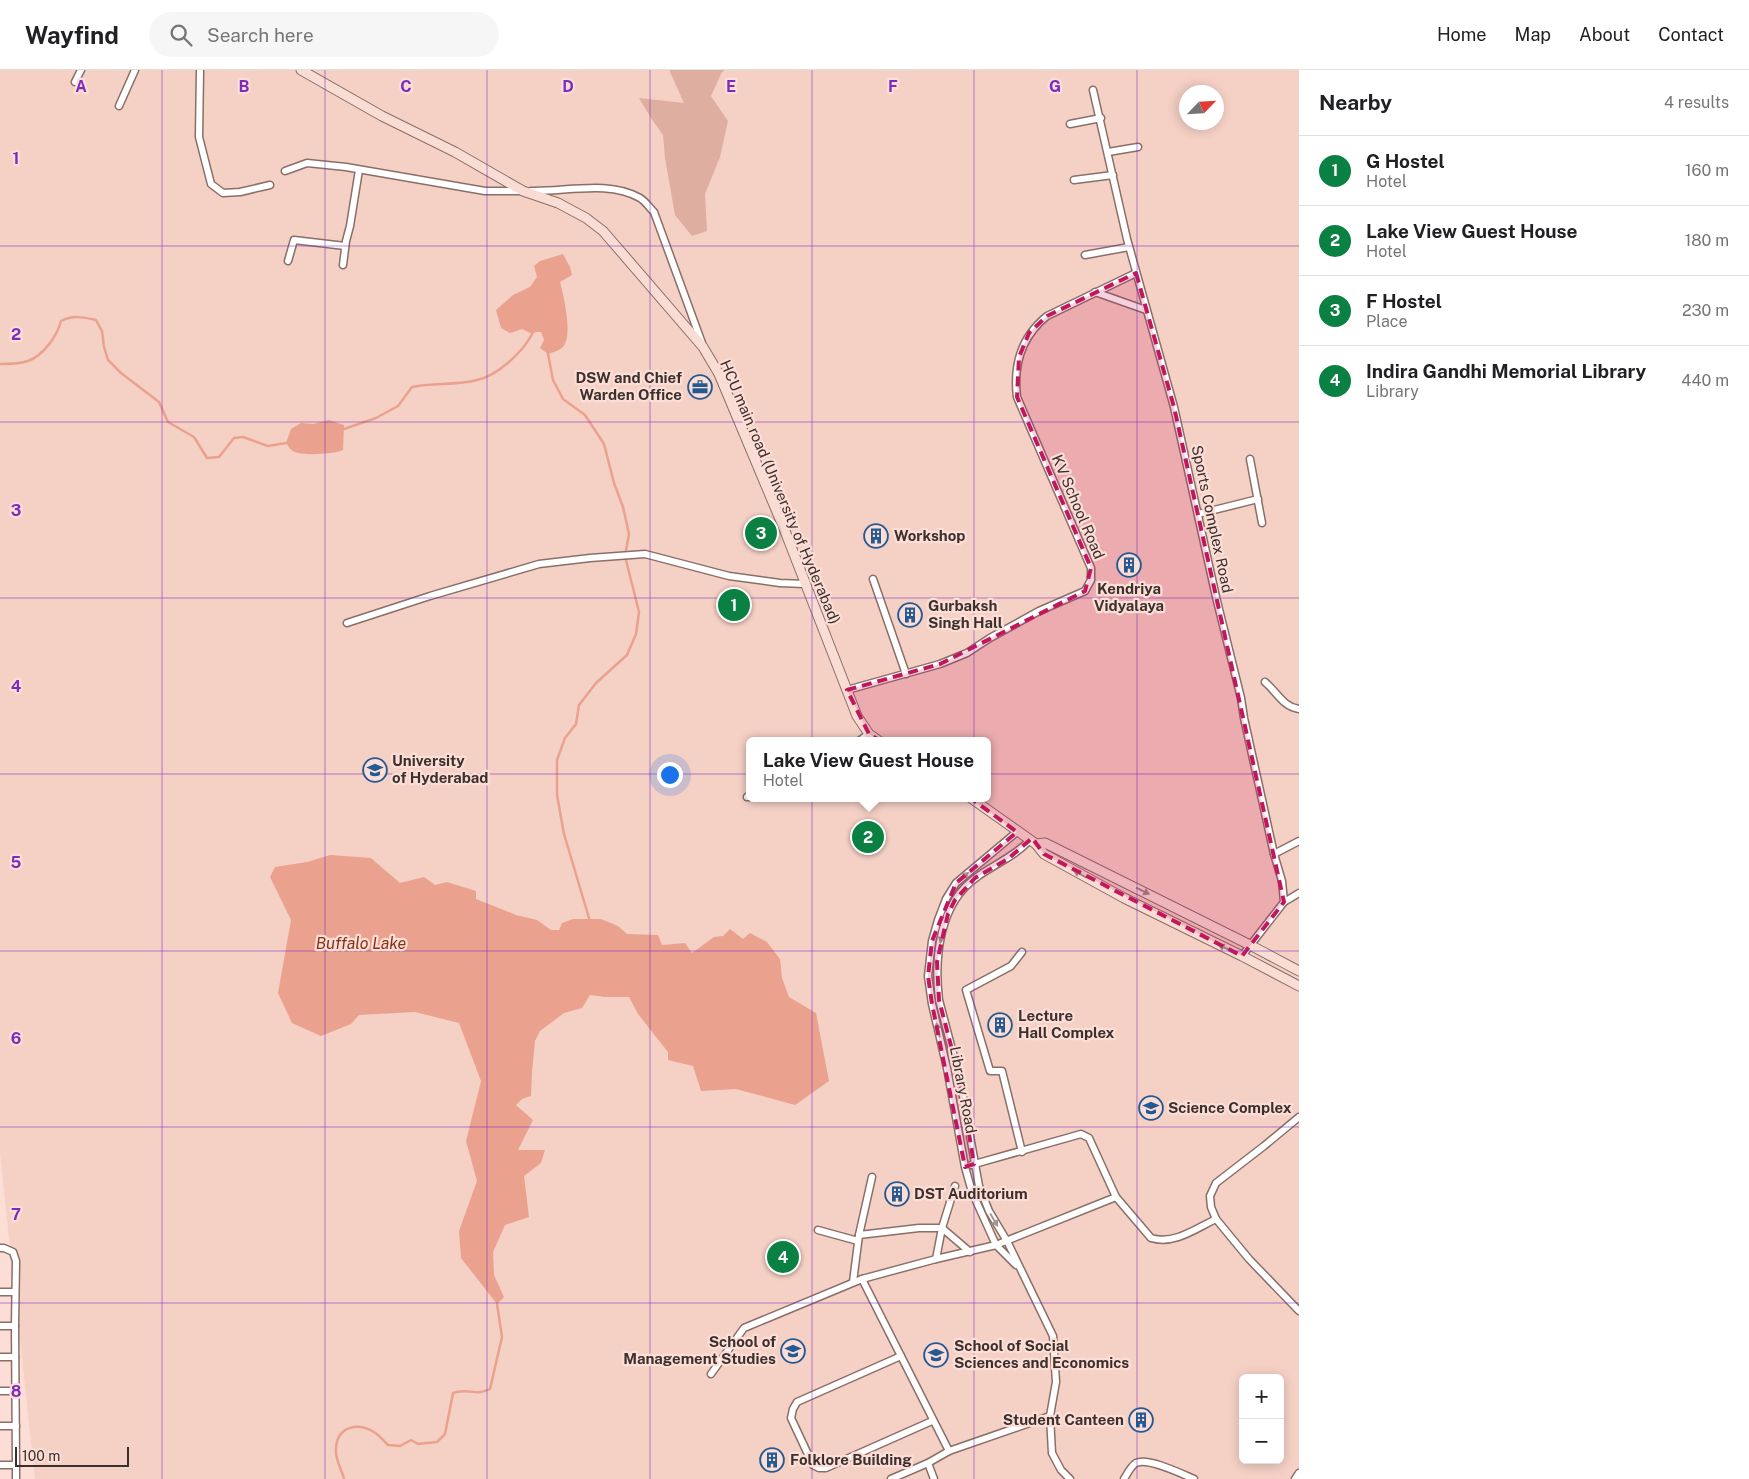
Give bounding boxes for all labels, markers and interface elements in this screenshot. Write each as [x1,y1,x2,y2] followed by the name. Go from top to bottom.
[149,12,499,57] search box
[25,21,119,49] text: Wayfind
[167,21,195,49] icon: search
[207,24,314,46] text: Search here
[1437,24,1487,45] text: Home
[1515,24,1551,45] text: Map
[1579,24,1630,45] text: About
[1658,24,1724,45] text: Contact
[75,77,87,96] text: A
[239,77,250,96] text: B
[400,77,412,96] text: C
[562,77,574,96] text: D
[726,77,736,96] text: E
[888,77,898,96] text: F
[1049,77,1061,96] text: G
[1179,85,1224,130] north arrow
[1319,90,1392,115] text: Nearby
[1664,93,1729,112] text: 4 results
[13,149,19,168] text: 1
[1366,150,1445,172] text: G Hostel
[1332,161,1338,180] text: 1
[1685,161,1729,180] text: 160 m
[1366,172,1407,191] text: Hotel
[1366,220,1578,242] text: Lake View Guest House
[1330,231,1340,250] text: 2
[1685,231,1729,250] text: 180 m
[1366,242,1407,261] text: Hotel
[1366,290,1442,312] text: F Hostel
[1330,301,1340,320] text: 3
[1682,301,1729,320] text: 230 m
[1366,312,1408,331] text: Place
[11,325,21,344] text: 2
[717,357,844,626] street label: HCU main road (University of Hyderabad)
[1366,360,1646,382] text: Indira Gandhi Memorial Library
[575,369,682,403] place label: DSW and Chief Warden Office
[1330,371,1340,390] text: 4
[1681,371,1729,390] text: 440 m
[687,374,713,400] office icon: DSW and Chief Warden Office
[1366,382,1419,401] text: Library
[1189,443,1236,594] street label: Sports Complex Road
[1049,452,1108,561] street label: KV School Road
[11,501,21,520] text: 3
[745,514,777,552] pin: 3
[863,523,889,549] building icon: Workshop
[894,527,965,544] place label: Workshop
[1116,552,1142,578] building icon: Kendriya Vidyalaya
[1094,580,1164,614] place label: Kendriya Vidyalaya
[718,586,750,624] pin: 1
[928,597,1003,631] place label: Gurbaksh Singh Hall
[897,602,923,628] building icon: Gurbaksh Singh Hall
[11,677,22,696] text: 4
[746,737,991,802] popup
[763,749,974,771] text: Lake View Guest House
[392,752,489,786] place label: University of Hyderabad
[362,757,388,783] school or university icon: University of Hyderabad
[657,762,683,788] your location
[763,771,803,790] text: Hotel
[852,818,884,856] pin: 2
[11,853,22,872] text: 5
[1073,870,1087,878] one-way arrow
[956,871,968,883] one-way arrow
[1136,887,1150,895] one-way arrow
[938,929,946,944] one-way arrow
[316,934,407,953] water label: Buffalo Lake
[1218,943,1232,951] one-way arrow
[1018,1007,1115,1041] place label: Lecture Hall Complex
[987,1012,1013,1038] building icon: Lecture Hall Complex
[934,1023,942,1038] one-way arrow
[11,1029,21,1048] text: 6
[947,1045,980,1135] street label: Library Road
[1138,1095,1164,1121] school or university icon: Science Complex
[1168,1099,1292,1116] place label: Science Complex
[884,1181,910,1207] building icon: DST Auditorium
[914,1185,1028,1202] place label: DST Auditorium
[11,1205,21,1224] text: 7
[990,1213,999,1226] one-way arrow
[767,1238,799,1276] pin: 4
[623,1333,776,1367] place label: School of Management Studies
[954,1337,1129,1371] place label: School of Social Sciences and Economics
[780,1338,806,1364] school or university icon: School of Management Studies
[923,1342,949,1368] school or university icon: School of Social Sciences and Economics
[1239,1374,1284,1464] map controls
[1239,1374,1284,1419] button: +
[11,1382,22,1401] text: 8
[1128,1407,1154,1433] building icon: Student Canteen
[1003,1411,1124,1428] place label: Student Canteen
[1239,1419,1284,1464] button: −
[15,1444,129,1467] scale bar
[759,1447,785,1473] building icon: Folklore Building
[22,1448,60,1464] text: 100 m
[790,1451,912,1468] place label: Folklore Building

